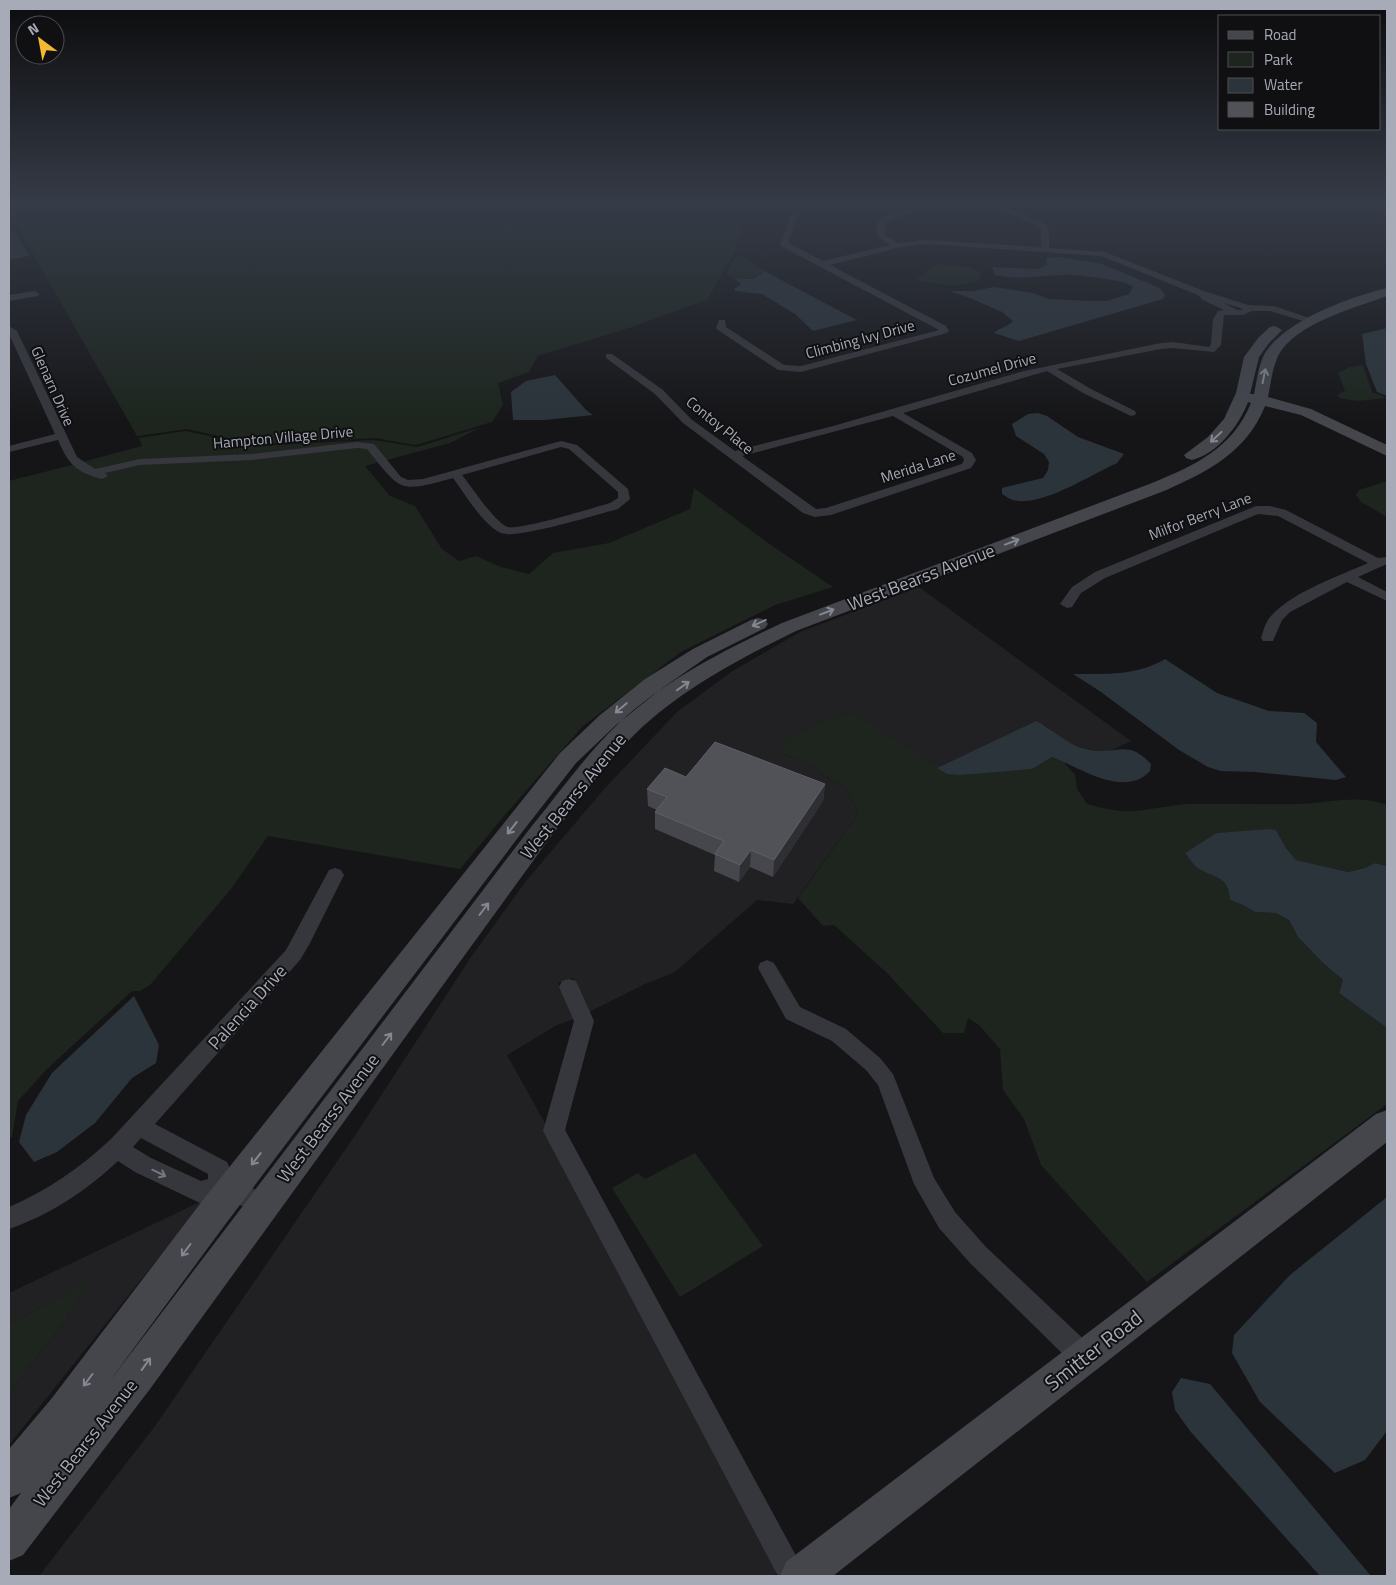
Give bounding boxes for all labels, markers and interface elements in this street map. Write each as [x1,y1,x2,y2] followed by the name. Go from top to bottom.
[15,15,65,65] north arrow
[1218,15,1381,130] legend
[23,17,43,40] text: N
[1264,23,1296,46] text: Road
[1264,48,1293,71] text: Park
[1264,73,1303,96] text: Water
[1264,98,1315,121] text: Building
[803,313,917,365] street label: Climbing Ivy Drive
[25,342,81,430] street label: Glenarn Drive
[945,346,1039,392] street label: Cozumel Drive
[1259,369,1269,385] one-way arrow
[681,390,759,460] street label: Contoy Place
[212,419,354,455] street label: Hampton Village Drive
[1210,431,1222,443] one-way arrow
[878,443,958,489] street label: Merida Lane
[1145,486,1255,546] street label: Milfor Berry Lane
[843,536,999,618] street label: West Bearss Avenue
[1004,537,1019,546] one-way arrow
[819,607,834,616] one-way arrow
[752,619,767,629] one-way arrow
[676,681,690,691] one-way arrow
[615,703,628,714] one-way arrow
[513,727,633,865] street label: West Bearss Avenue
[506,821,517,834] one-way arrow
[479,902,489,916] one-way arrow
[201,958,293,1056] street label: Palencia Drive
[381,1033,392,1046] one-way arrow
[270,1048,386,1188] street label: West Bearss Avenue
[250,1152,261,1165] one-way arrow
[152,1168,167,1178] one-way arrow
[181,1243,192,1256] one-way arrow
[1037,1302,1149,1398] street label: Smitter Road
[140,1358,151,1371] one-way arrow
[26,1373,144,1513] street label: West Bearss Avenue
[83,1373,94,1386] one-way arrow

